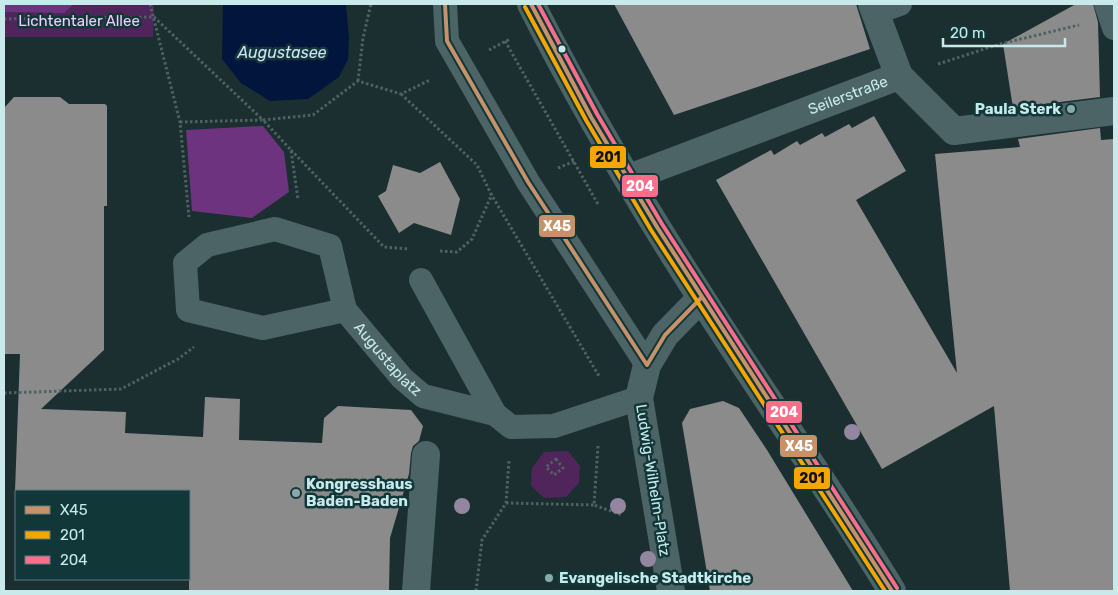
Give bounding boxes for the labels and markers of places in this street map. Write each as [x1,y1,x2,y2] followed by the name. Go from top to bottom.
[557,44,567,54] unlabelled marker
[975,100,1061,118] place label: Paula Sterk
[1065,103,1077,115] marker: Paula Sterk
[306,475,413,510] place label: Kongresshaus Baden-Baden
[290,487,302,499] marker: Kongresshaus Baden-Baden
[559,569,751,587] place label: Evangelische Stadtkirche
[543,572,555,584] marker: Evangelische Stadtkirche

